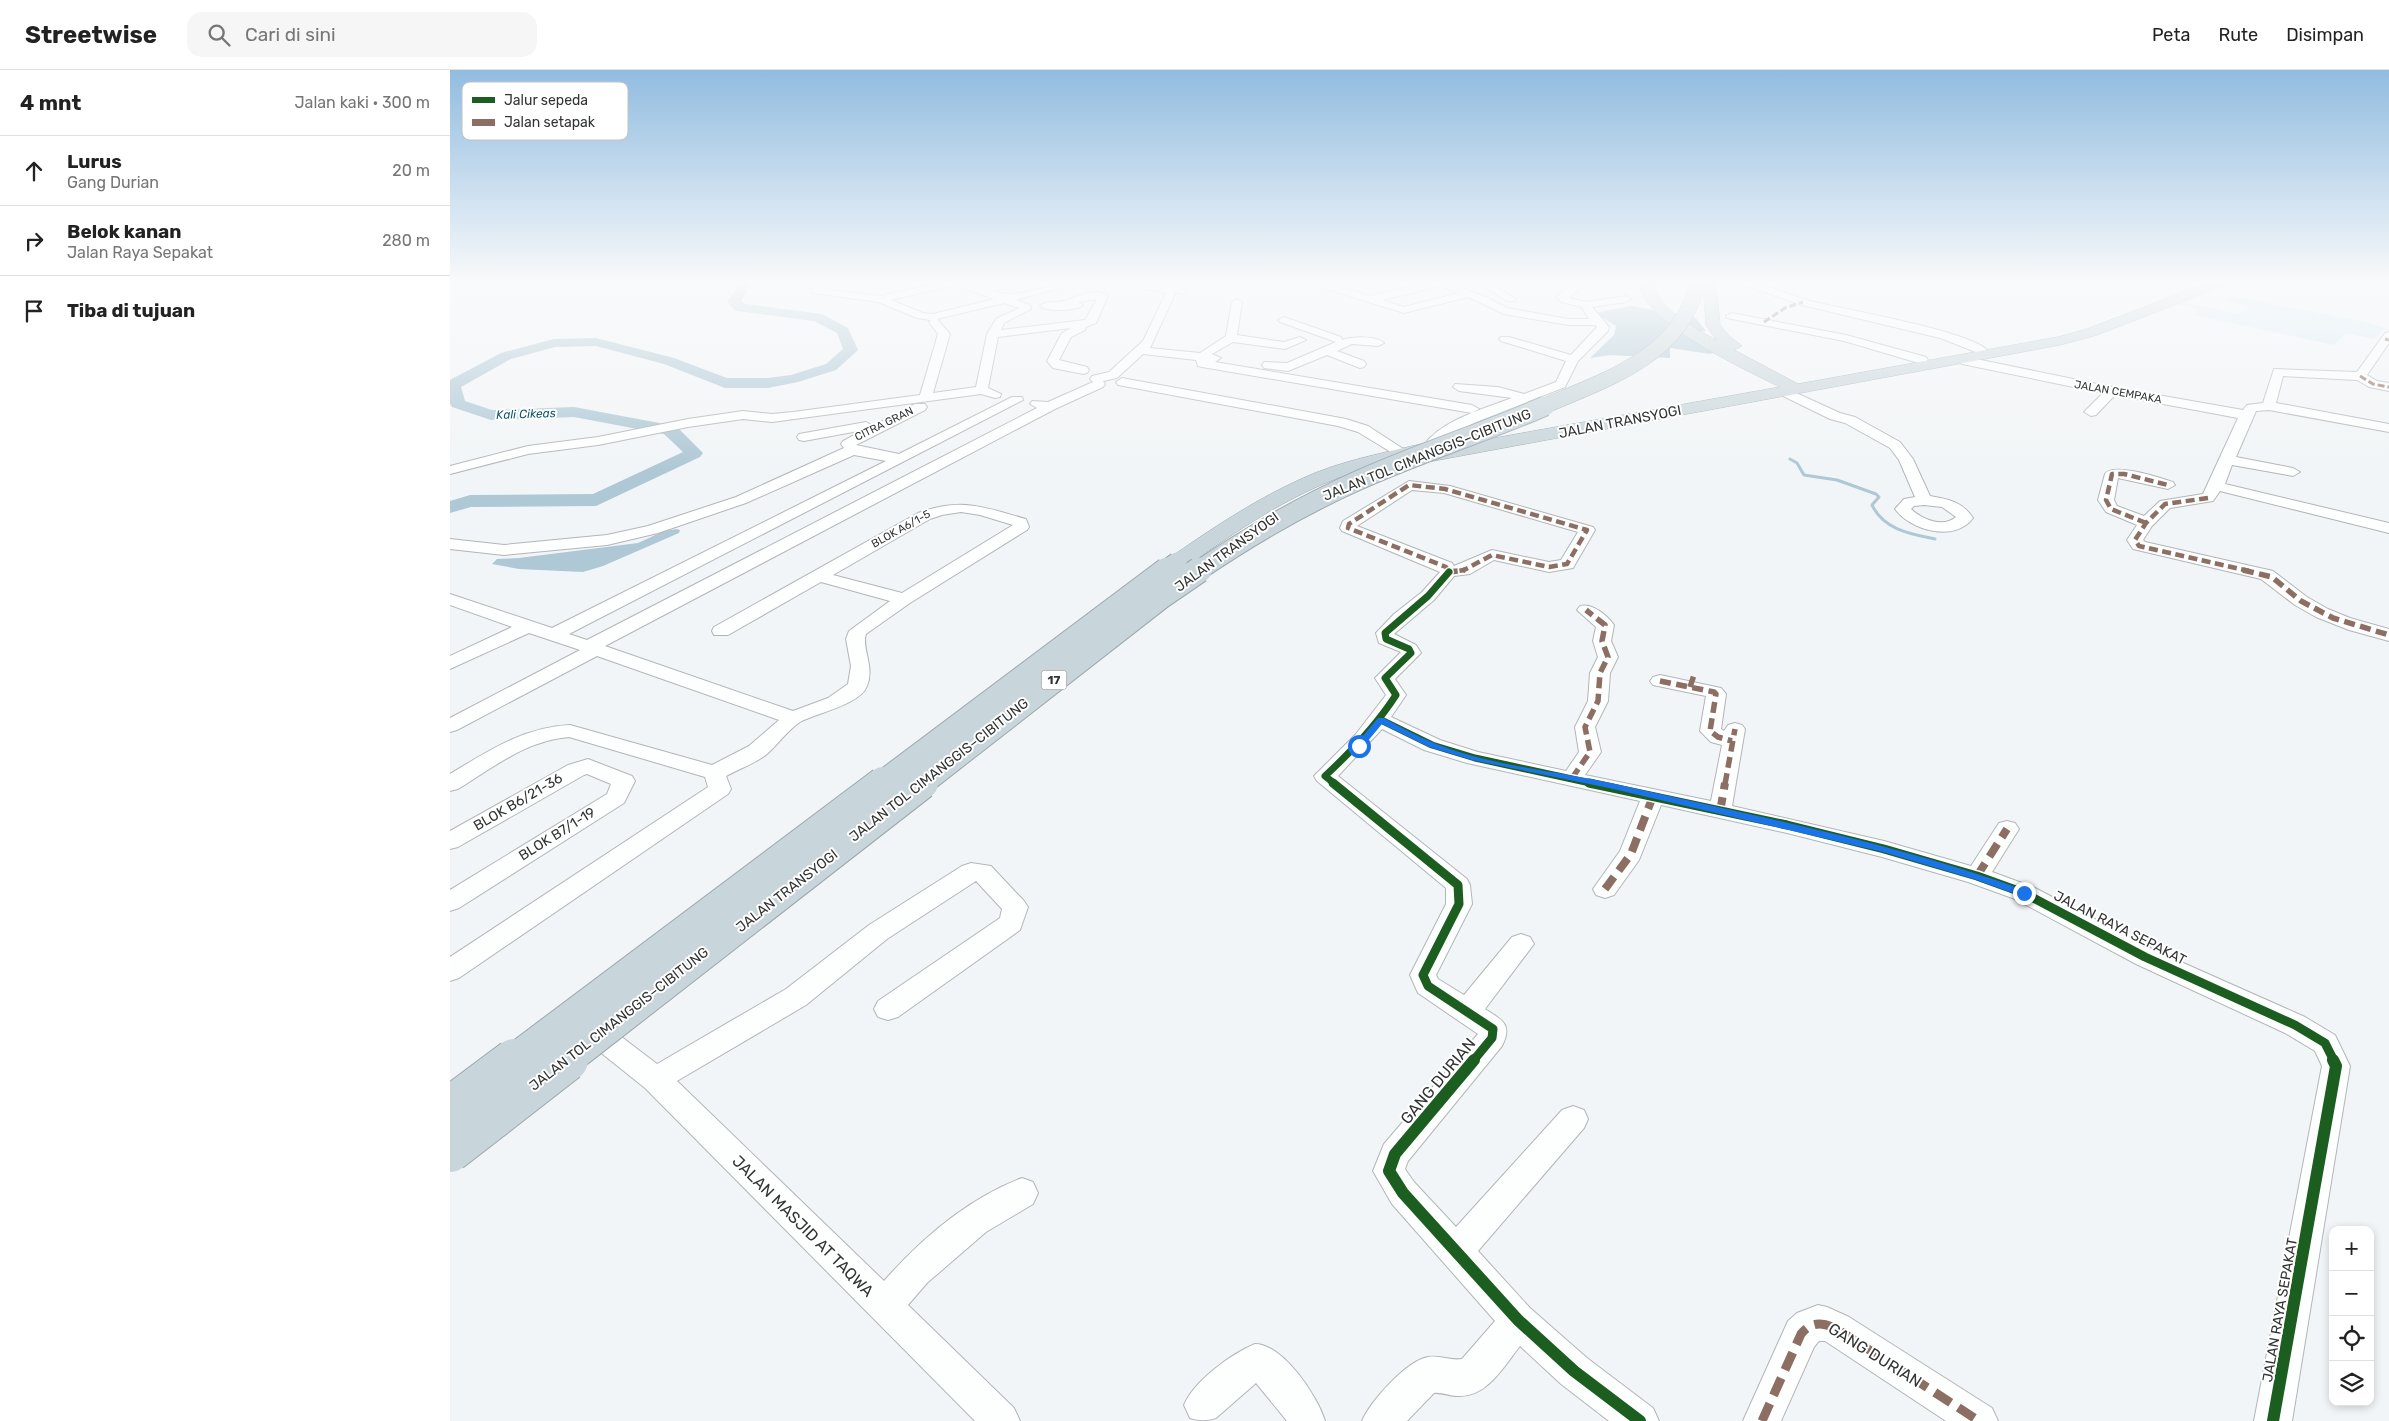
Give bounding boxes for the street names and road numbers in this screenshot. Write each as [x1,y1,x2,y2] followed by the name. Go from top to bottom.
[2073,378,2163,406] street label: JALAN CEMPAKA
[1557,402,1683,442] street label: JALAN TRANSYOGI
[853,404,915,444] street label: CITRA GRAN
[1320,405,1534,505] street label: JALAN TOL CIMANGGIS–CIBITUNG
[869,507,933,551] street label: BLOK A6/1-5
[1172,509,1282,595] street label: JALAN TRANSYOGI
[1042,670,1066,690] road number: 17
[846,695,1032,845] street label: JALAN TOL CIMANGGIS–CIBITUNG
[470,770,566,834] street label: BLOK B6/21-36
[516,804,598,864] street label: BLOK B7/1-19
[733,846,841,936] street label: JALAN TRANSYOGI
[2051,887,2189,969] street label: JALAN RAYA SEPAKAT
[526,944,712,1094] street label: JALAN TOL CIMANGGIS–CIBITUNG
[1397,1034,1479,1128] street label: GANG DURIAN
[728,1151,878,1301] street label: JALAN MASJID AT TAQWA
[2259,1236,2301,1384] street label: JALAN RAYA SEPAKAT
[1825,1319,1925,1391] street label: GANG DURIAN

